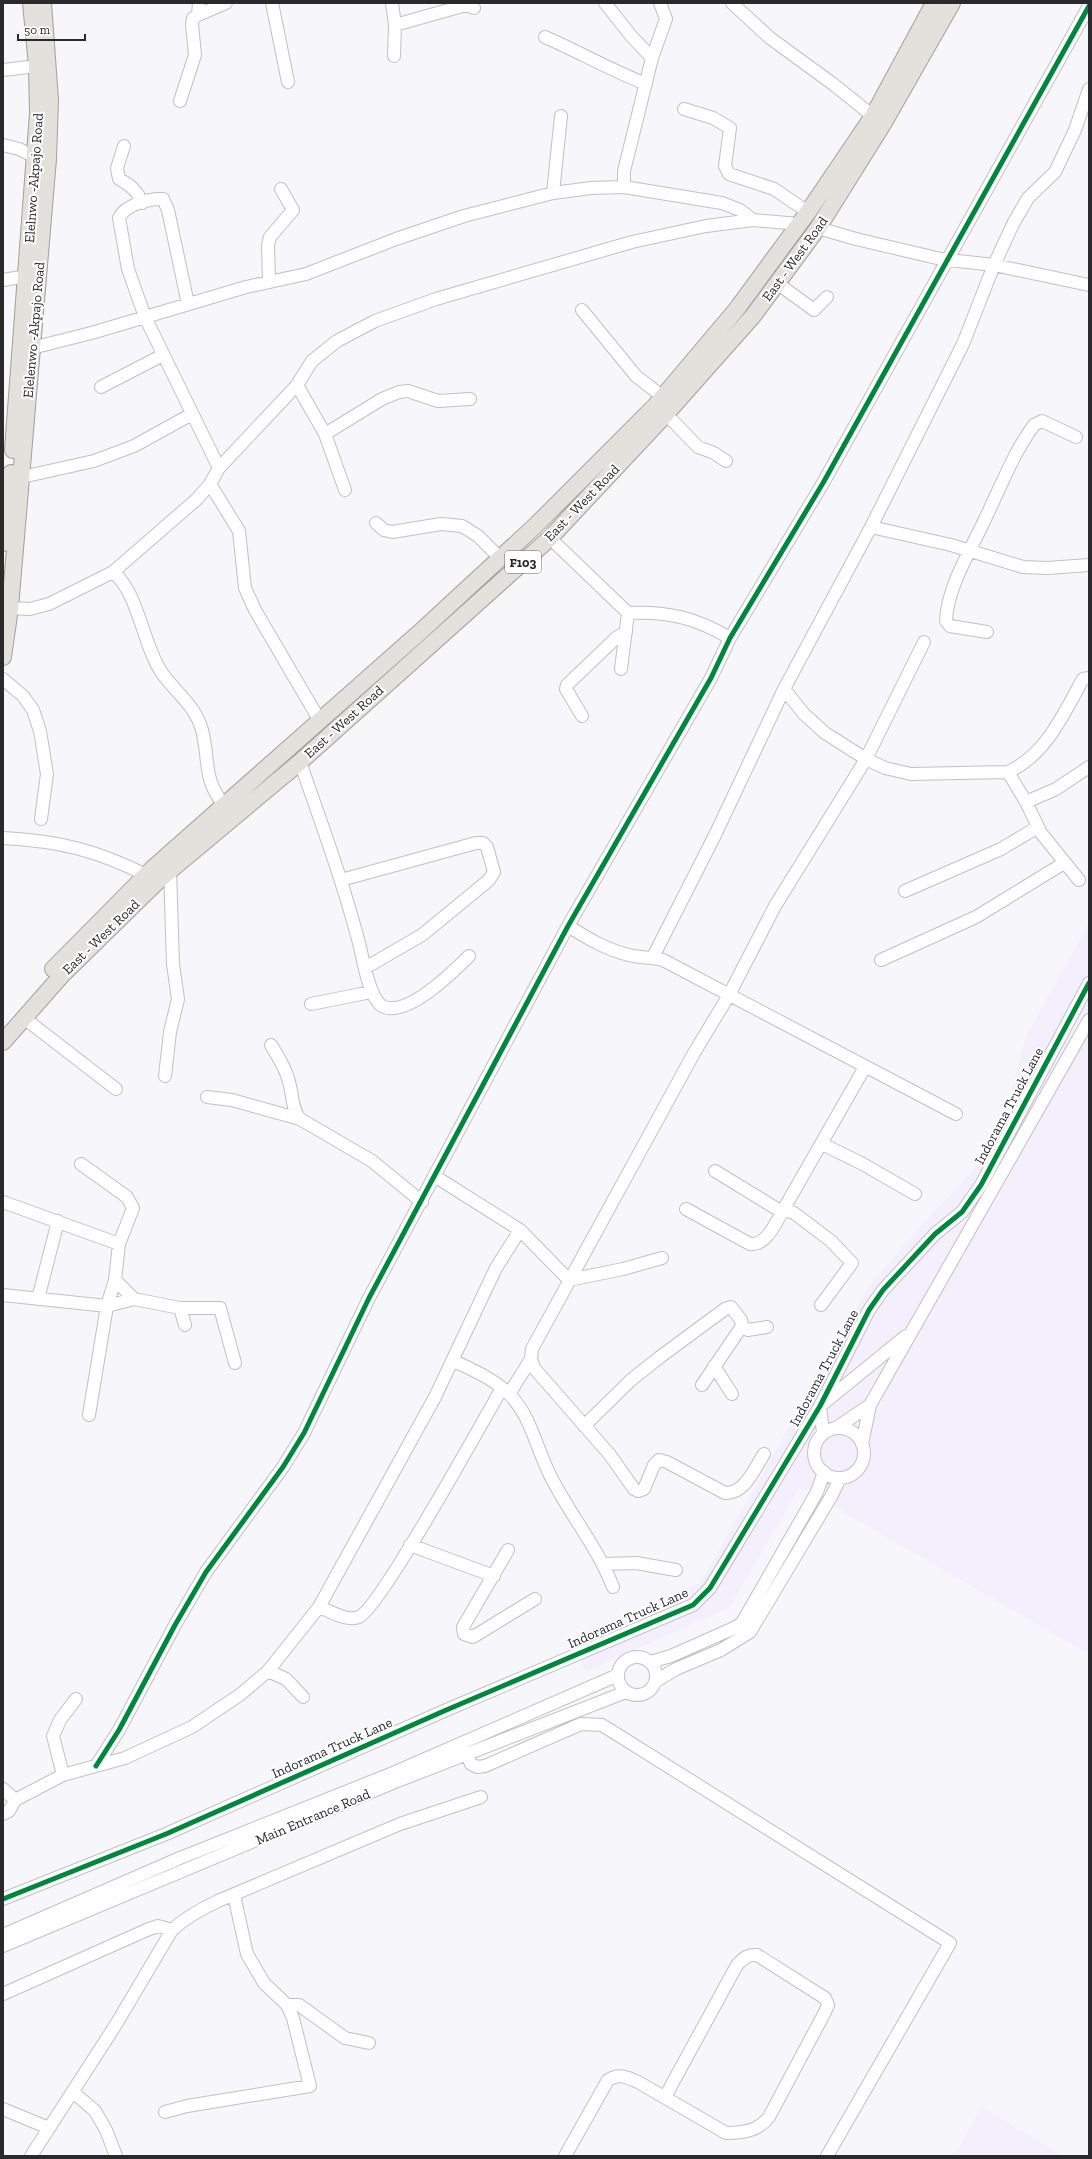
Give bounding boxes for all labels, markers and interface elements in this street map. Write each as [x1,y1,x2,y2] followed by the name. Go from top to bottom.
[18,16,85,42] scale bar
[24,23,51,37] text: 50 m
[21,112,47,244] street label: Elelnwo -Akpajo Road
[759,213,832,305] street label: East - West Road
[20,261,48,399] street label: Elelenwo -Akpajo Road
[541,461,623,545] street label: East - West Road
[505,551,541,573] road number: F103
[301,682,387,762] street label: East - West Road
[59,896,143,978] street label: East - West Road
[971,1044,1047,1167] street label: Indorama Truck Lane
[786,1306,862,1429] street label: Indorama Truck Lane
[565,1584,691,1652] street label: Indorama Truck Lane
[269,1714,395,1782] street label: Indorama Truck Lane
[253,1785,373,1849] street label: Main Entrance Road

